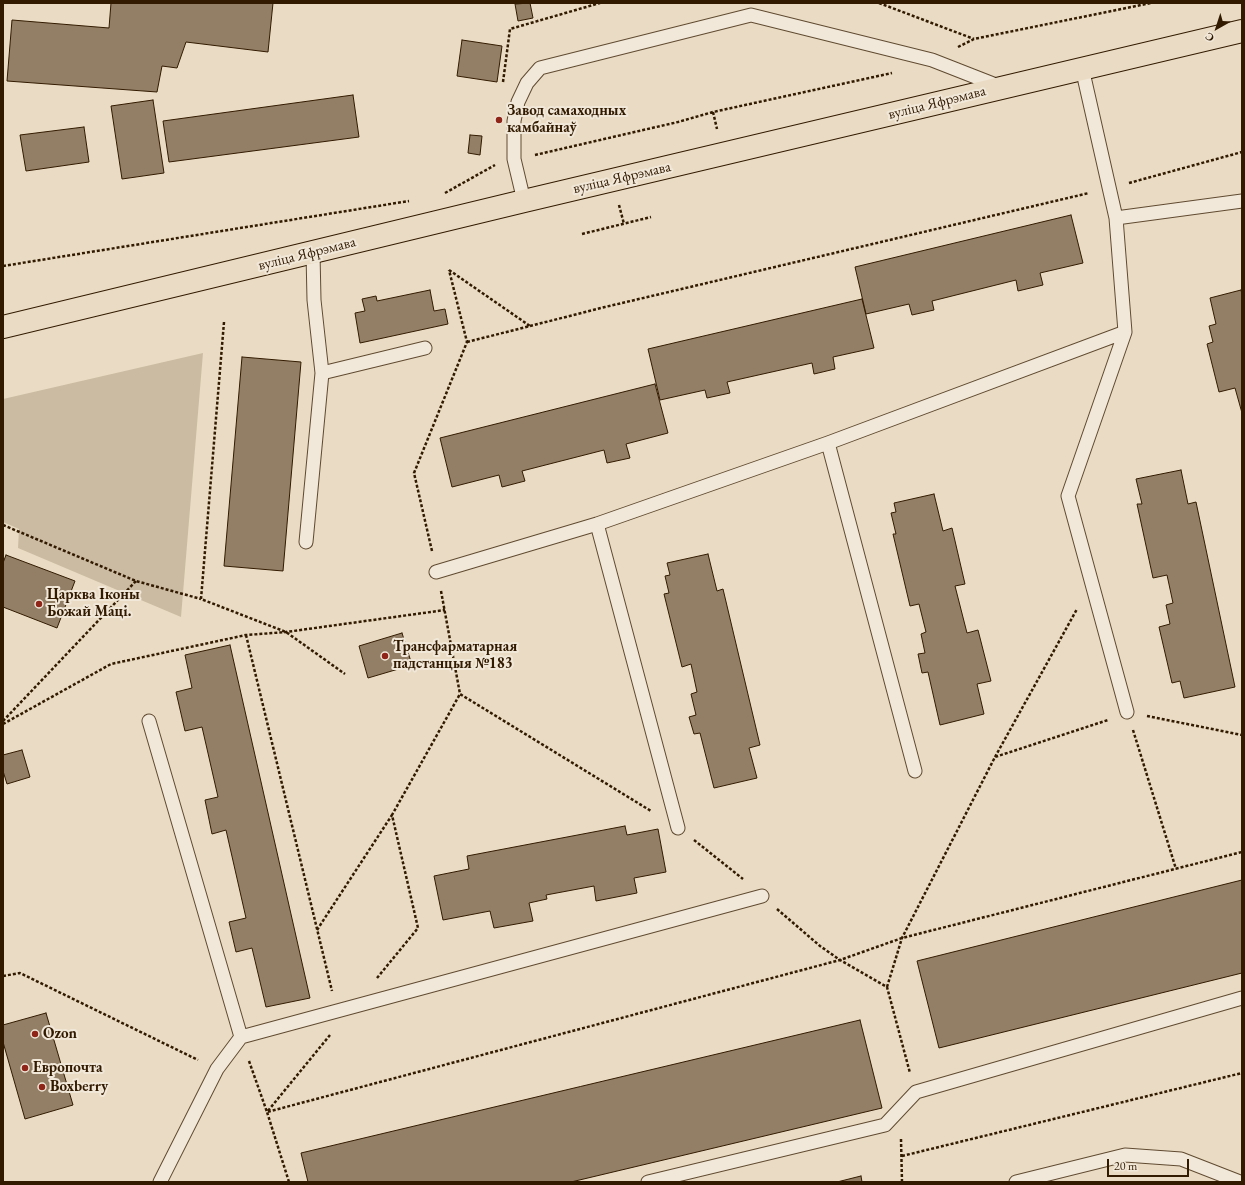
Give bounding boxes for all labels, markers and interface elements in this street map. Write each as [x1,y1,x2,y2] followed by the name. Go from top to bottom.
[1197,8,1237,48] north arrow
[1202,29,1217,45] text: С
[886,82,988,124] street label: вуліца Яфрэмава
[507,102,626,137] place label: Завод самаходных камбайнаў
[494,115,504,125] marker: Завод самаходных камбайнаў
[571,158,673,198] street label: вуліца Яфрэмава
[256,233,358,275] street label: вуліца Яфрэмава
[47,586,140,621] place label: Царква Іконы Божай Маці.
[34,599,44,609] marker: Царква Іконы Божай Маці.
[393,638,517,673] place label: Трансфарматарная падстанцыя №183
[380,651,390,661] marker: Трансфарматарная падстанцыя №183
[43,1025,77,1043] place label: Ozon
[30,1029,40,1039] marker: Ozon
[33,1059,102,1077] place label: Европочта
[20,1063,30,1073] marker: Европочта
[50,1078,108,1096] place label: Boxberry
[37,1082,47,1092] marker: Boxberry
[1109,1151,1191,1177] scale bar
[1114,1158,1137,1174] text: 20 m

